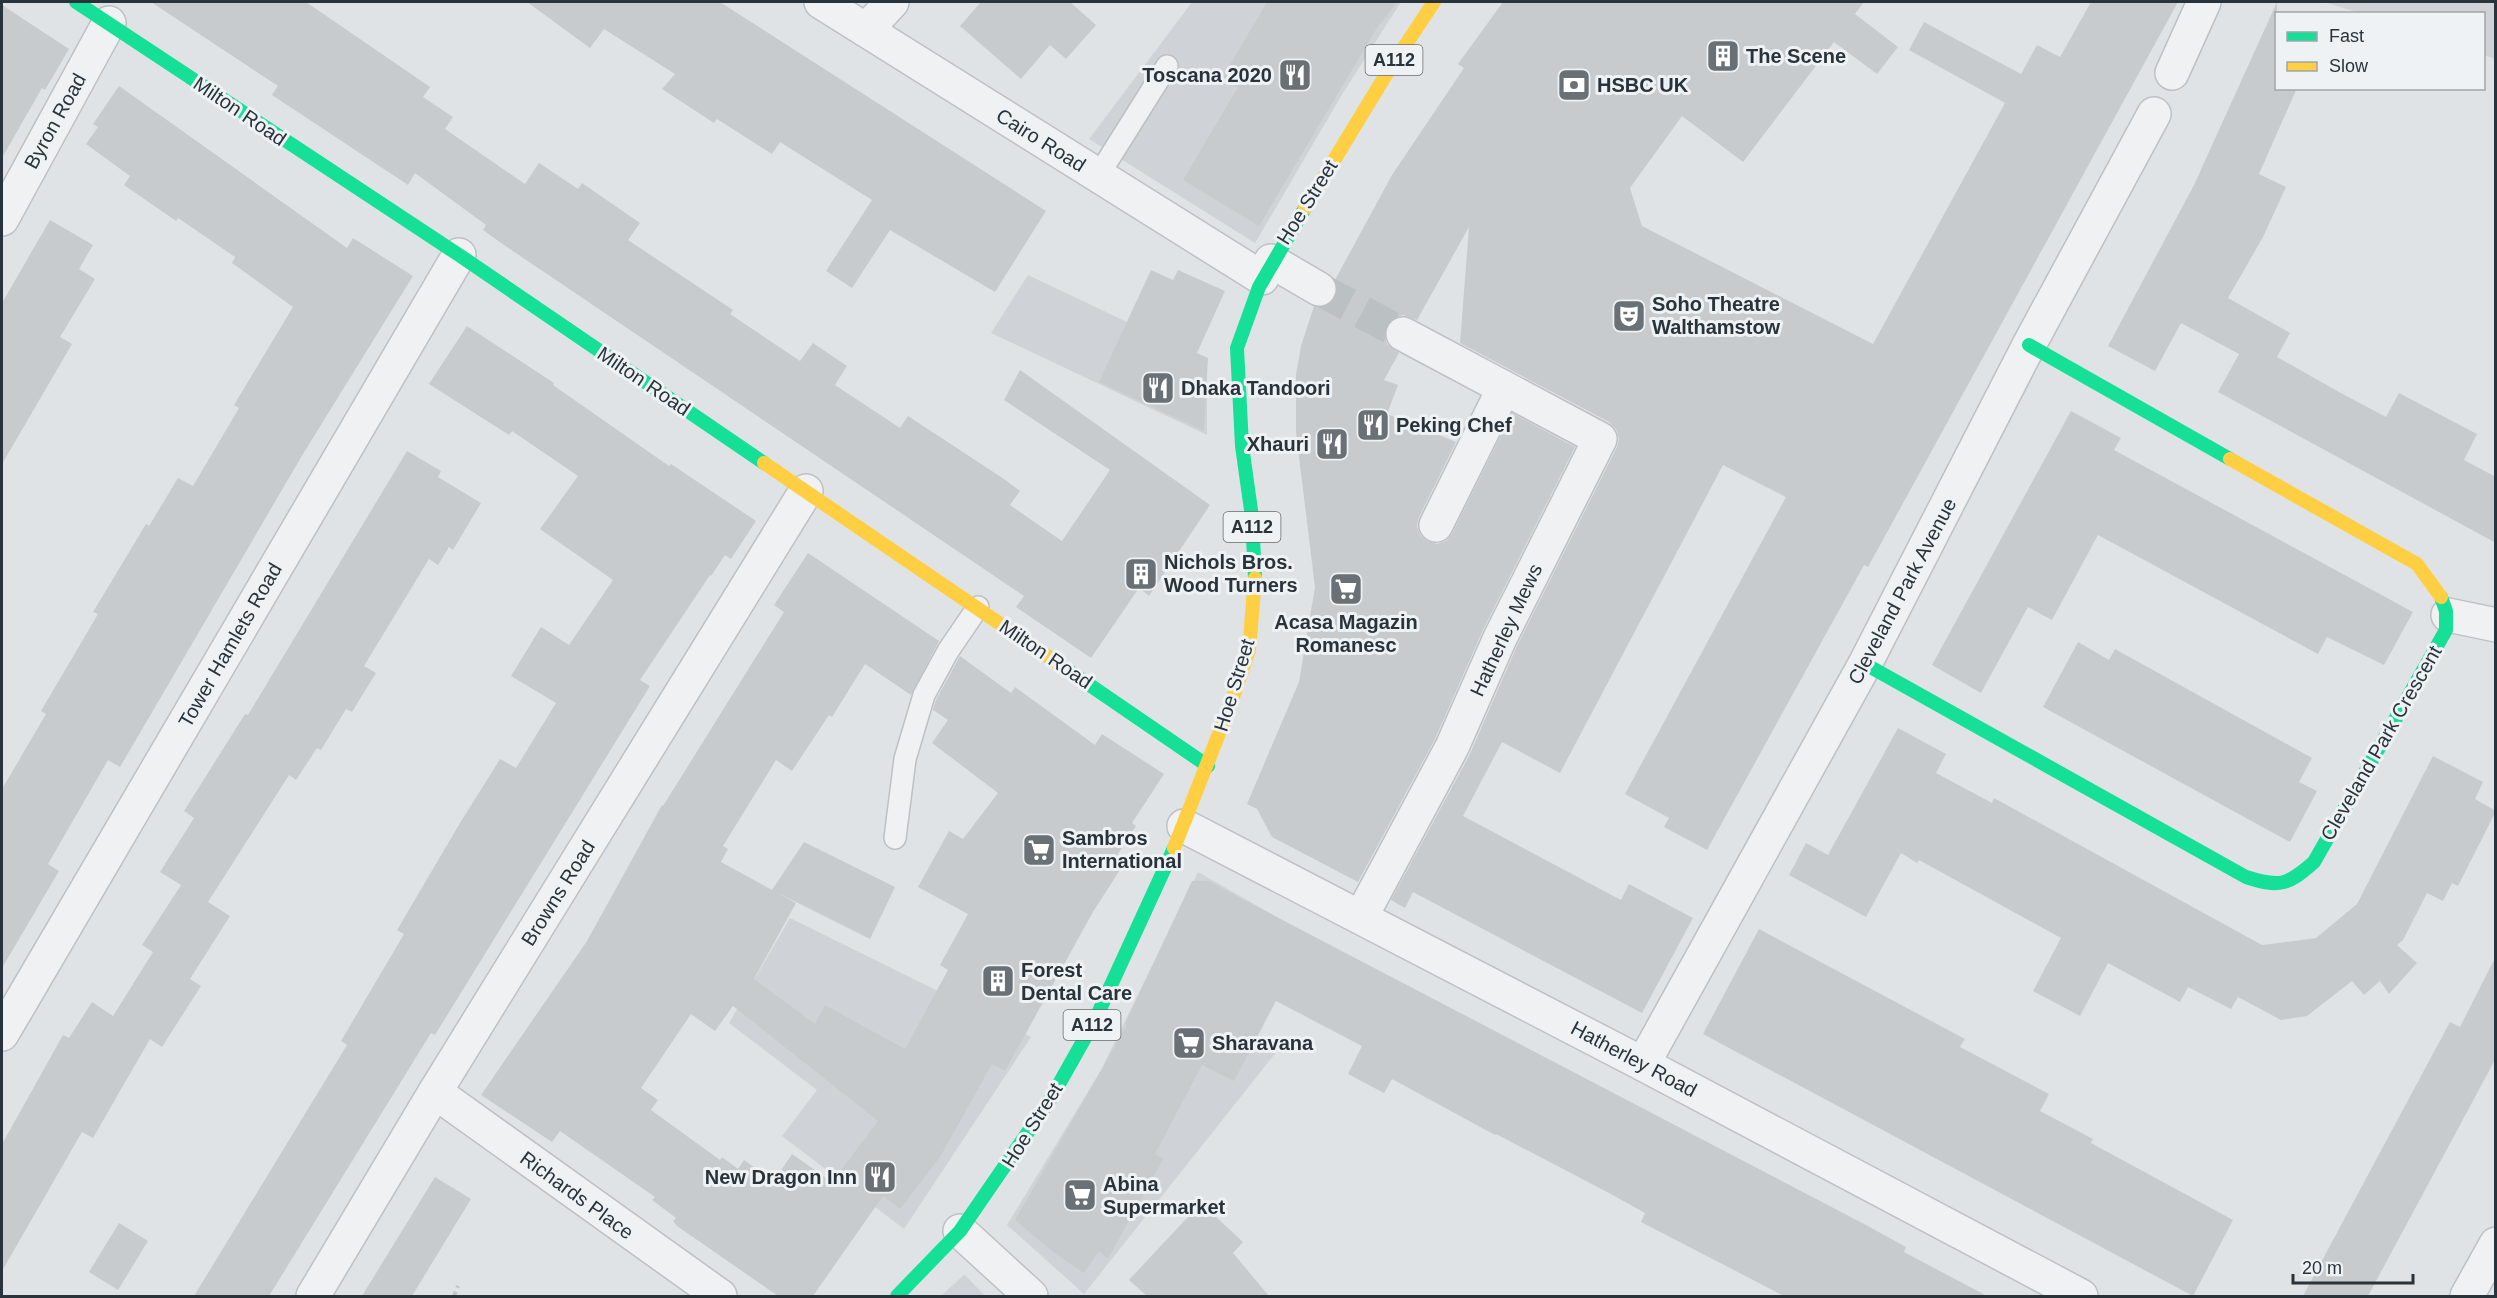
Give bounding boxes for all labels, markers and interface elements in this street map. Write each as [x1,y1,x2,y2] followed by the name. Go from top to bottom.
[2275,12,2485,90] legend
[2329,26,2364,46] text: Fast
[1705,38,1741,74] building icon: The Scene
[1366,45,1422,75] road number: A112
[1746,45,1846,67] place label: The Scene
[2329,56,2369,76] text: Slow
[1277,57,1313,93] restaurant icon: Toscana 2020
[1142,64,1272,86] place label: Toscana 2020
[1556,67,1592,103] bank icon: HSBC UK
[20,69,90,173] street label: Byron Road
[190,72,290,150] street label: Milton Road
[1597,74,1689,96] place label: HSBC UK
[992,104,1090,176] street label: Cairo Road
[1272,155,1342,248] street label: Hoe Street
[1652,293,1781,338] place label: Soho Theatre Walthamstow
[1611,298,1647,334] theatre icon: Soho Theatre Walthamstow
[594,342,694,420] street label: Milton Road
[1140,370,1176,406] restaurant icon: Dhaka Tandoori
[1181,377,1331,399] place label: Dhaka Tandoori
[1355,407,1391,443] restaurant icon: Peking Chef
[1396,414,1512,436] place label: Peking Chef
[1314,426,1350,462] restaurant icon: Xhauri
[1247,433,1309,455] place label: Xhauri
[1844,494,1960,688] street label: Cleveland Park Avenue
[1224,512,1280,542] road number: A112
[1164,551,1298,596] place label: Nichols Bros. Wood Turners
[1123,556,1159,592] building icon: Nichols Bros. Wood Turners
[174,559,286,731] street label: Tower Hamlets Road
[1466,560,1546,700] street label: Hatherley Mews
[1328,571,1364,607] supermarket icon: Acasa Magazin Romanesc
[1274,611,1418,656] place label: Acasa Magazin Romanesc
[996,615,1096,693] street label: Milton Road
[1210,636,1259,734] street label: Hoe Street
[2316,641,2446,844] street label: Cleveland Park Crescent
[1062,827,1182,872] place label: Sambros International
[1021,832,1057,868] supermarket icon: Sambros International
[517,836,599,950] street label: Browns Road
[1021,959,1132,1004] place label: Forest Dental Care
[980,963,1016,999] building icon: Forest Dental Care
[1064,1010,1120,1040] road number: A112
[1567,1017,1701,1101] street label: Hatherley Road
[1171,1025,1207,1061] supermarket icon: Sharavana
[1212,1032,1314,1054] place label: Sharavana
[997,1078,1067,1171] street label: Hoe Street
[516,1147,638,1243] street label: Richards Place
[862,1159,898,1195] restaurant icon: New Dragon Inn
[705,1166,857,1188] place label: New Dragon Inn
[1103,1173,1226,1218] place label: Abina Supermarket
[1062,1177,1098,1213] supermarket icon: Abina Supermarket
[2293,1247,2413,1285] scale bar
[2302,1258,2342,1278] text: 20 m

